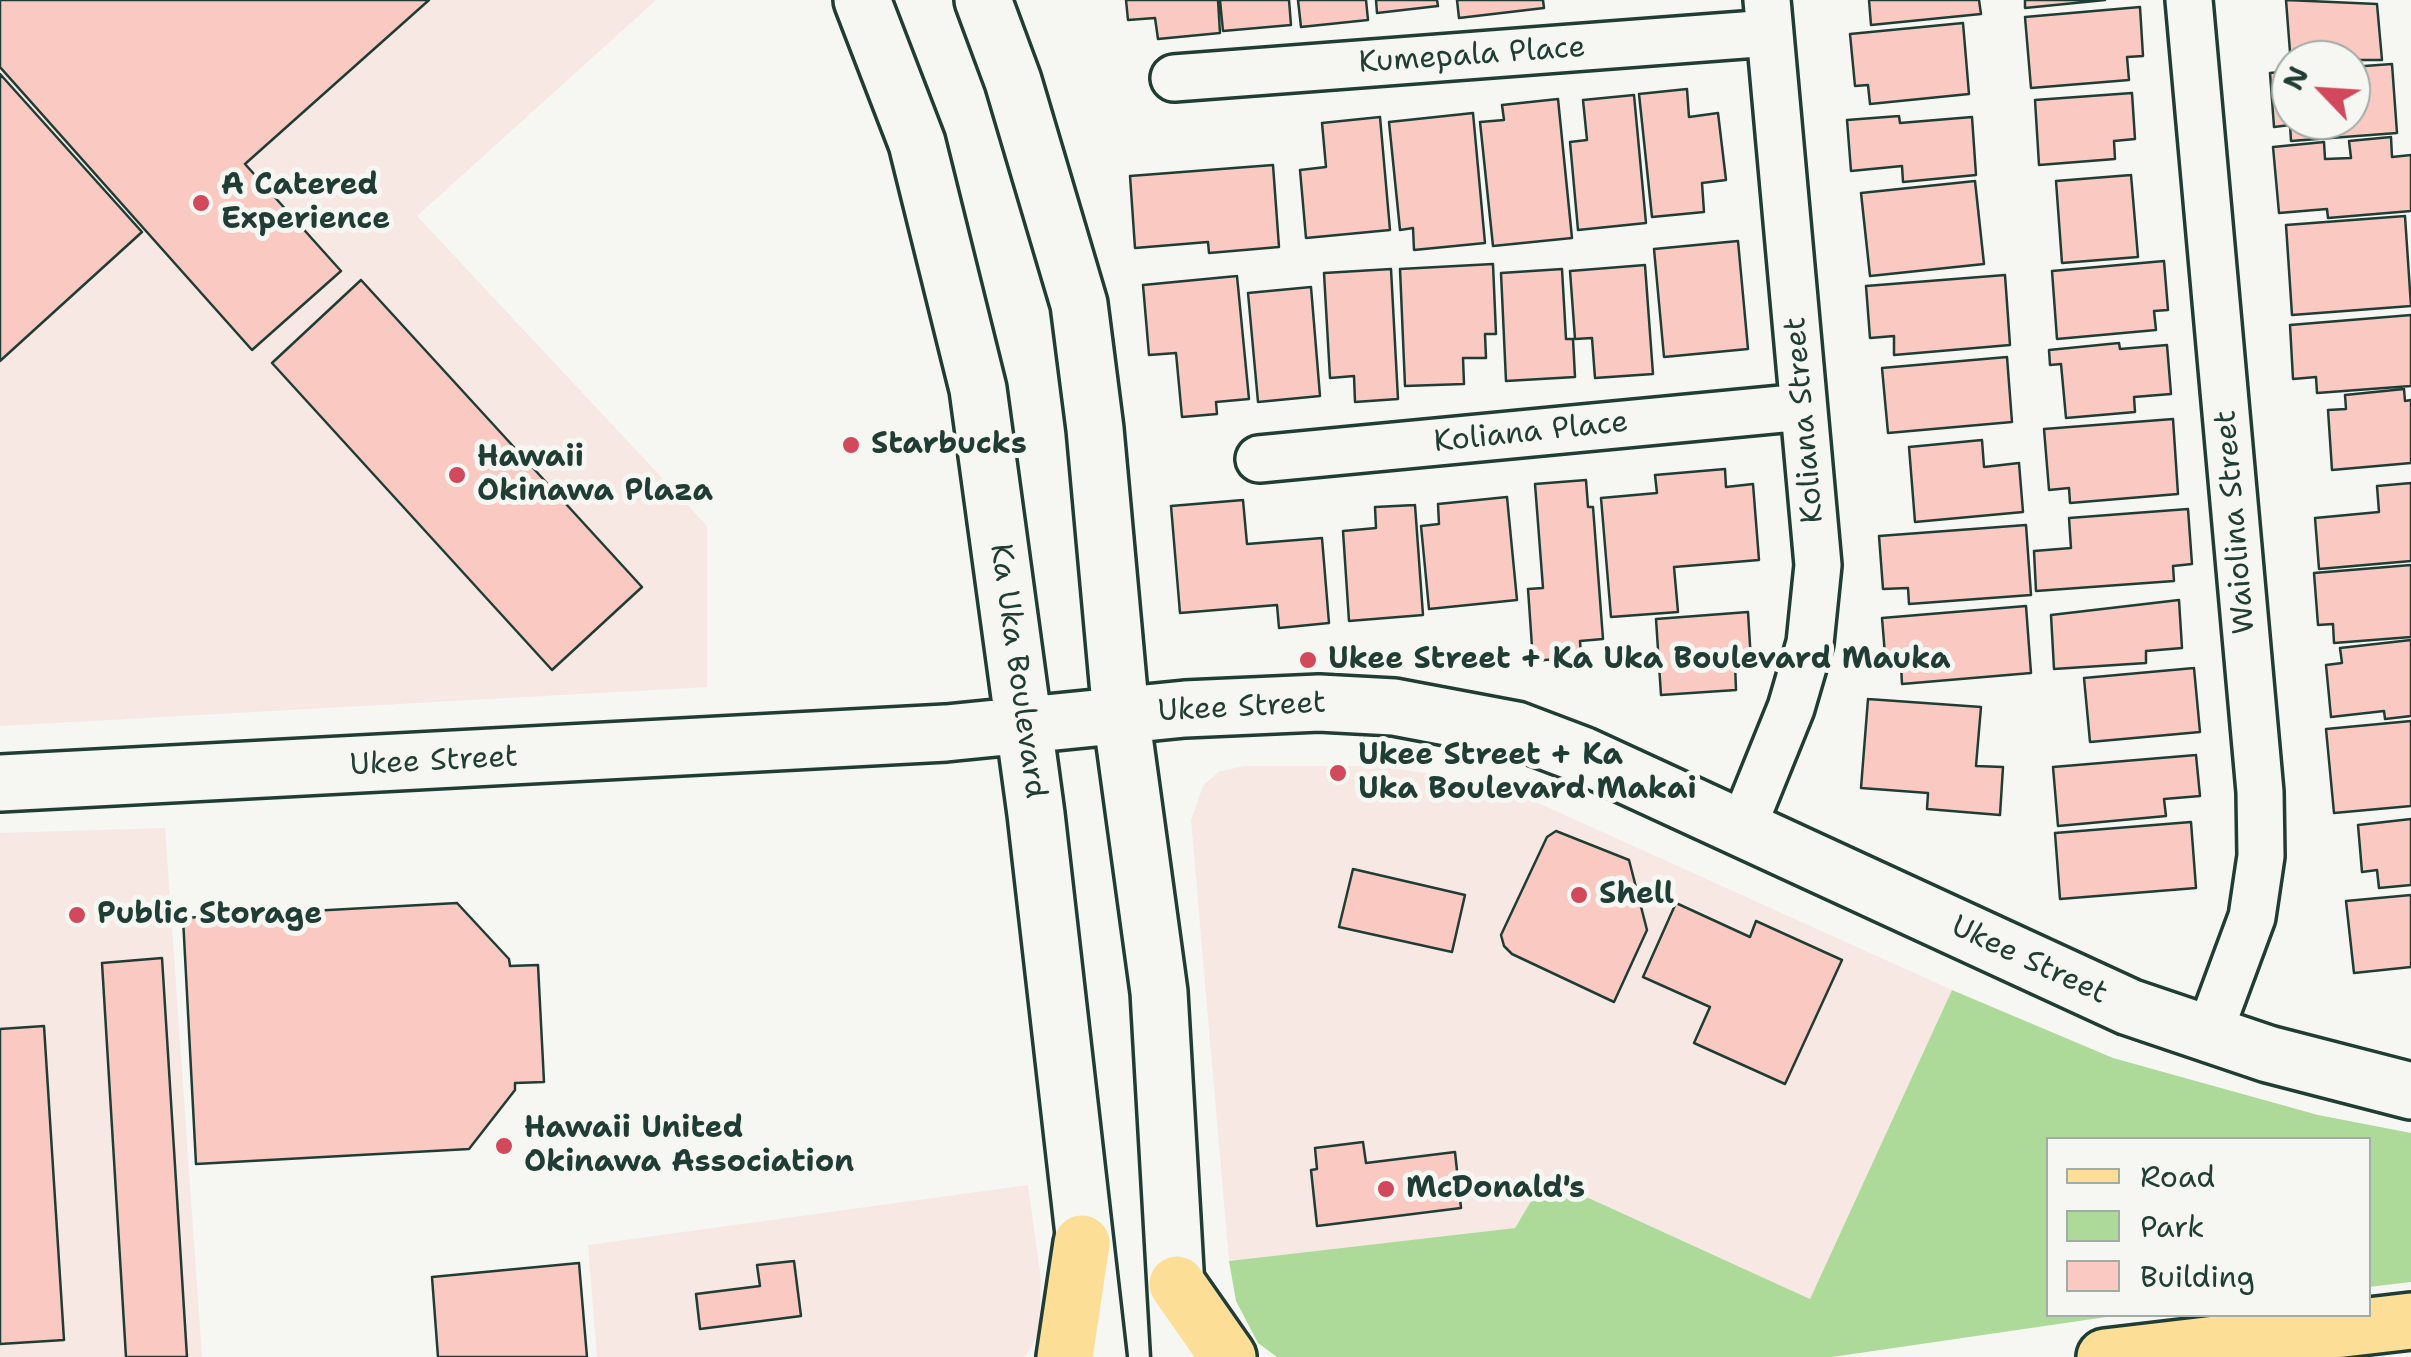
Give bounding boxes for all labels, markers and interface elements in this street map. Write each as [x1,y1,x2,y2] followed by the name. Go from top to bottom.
[1357,30,1587,82] street label: Kumepala Place
[2271,40,2371,140] north arrow
[2274,60,2318,96] text: N
[221,168,390,238] place label: A Catered Experience
[190,192,212,214] marker: A Catered Experience
[1778,315,1832,525] street label: Koliana Street
[1432,405,1630,461] street label: Koliana Place
[2208,409,2264,635] street label: Waiolina Street
[871,427,1027,463] place label: Starbucks
[840,434,862,456] marker: Starbucks
[477,440,713,510] place label: Hawaii Okinawa Plaza
[446,464,468,486] marker: Hawaii Okinawa Plaza
[981,541,1053,801] street label: Ka Uka Boulevard
[1328,642,1951,678] place label: Ukee Street + Ka Uka Boulevard Mauka
[1297,649,1319,671] marker: Ukee Street + Ka Uka Boulevard Mauka
[1157,686,1327,730] street label: Ukee Street
[1358,738,1697,808] place label: Ukee Street + Ka Uka Boulevard Makai
[349,740,519,784] street label: Ukee Street
[1327,762,1349,784] marker: Ukee Street + Ka Uka Boulevard Makai
[1599,877,1674,913] place label: Shell
[1568,884,1590,906] marker: Shell
[97,897,322,933] place label: Public Storage
[66,904,88,926] marker: Public Storage
[1945,909,2113,1013] street label: Ukee Street
[524,1111,854,1182] place label: Hawaii United Okinawa Association
[493,1135,515,1157] marker: Hawaii United Okinawa Association
[2046,1137,2371,1317] legend
[2140,1156,2215,1197] text: Road
[1406,1171,1585,1207] place label: McDonald's
[1375,1178,1397,1200] marker: McDonald's
[2140,1206,2204,1247] text: Park
[2140,1256,2255,1297] text: Building

